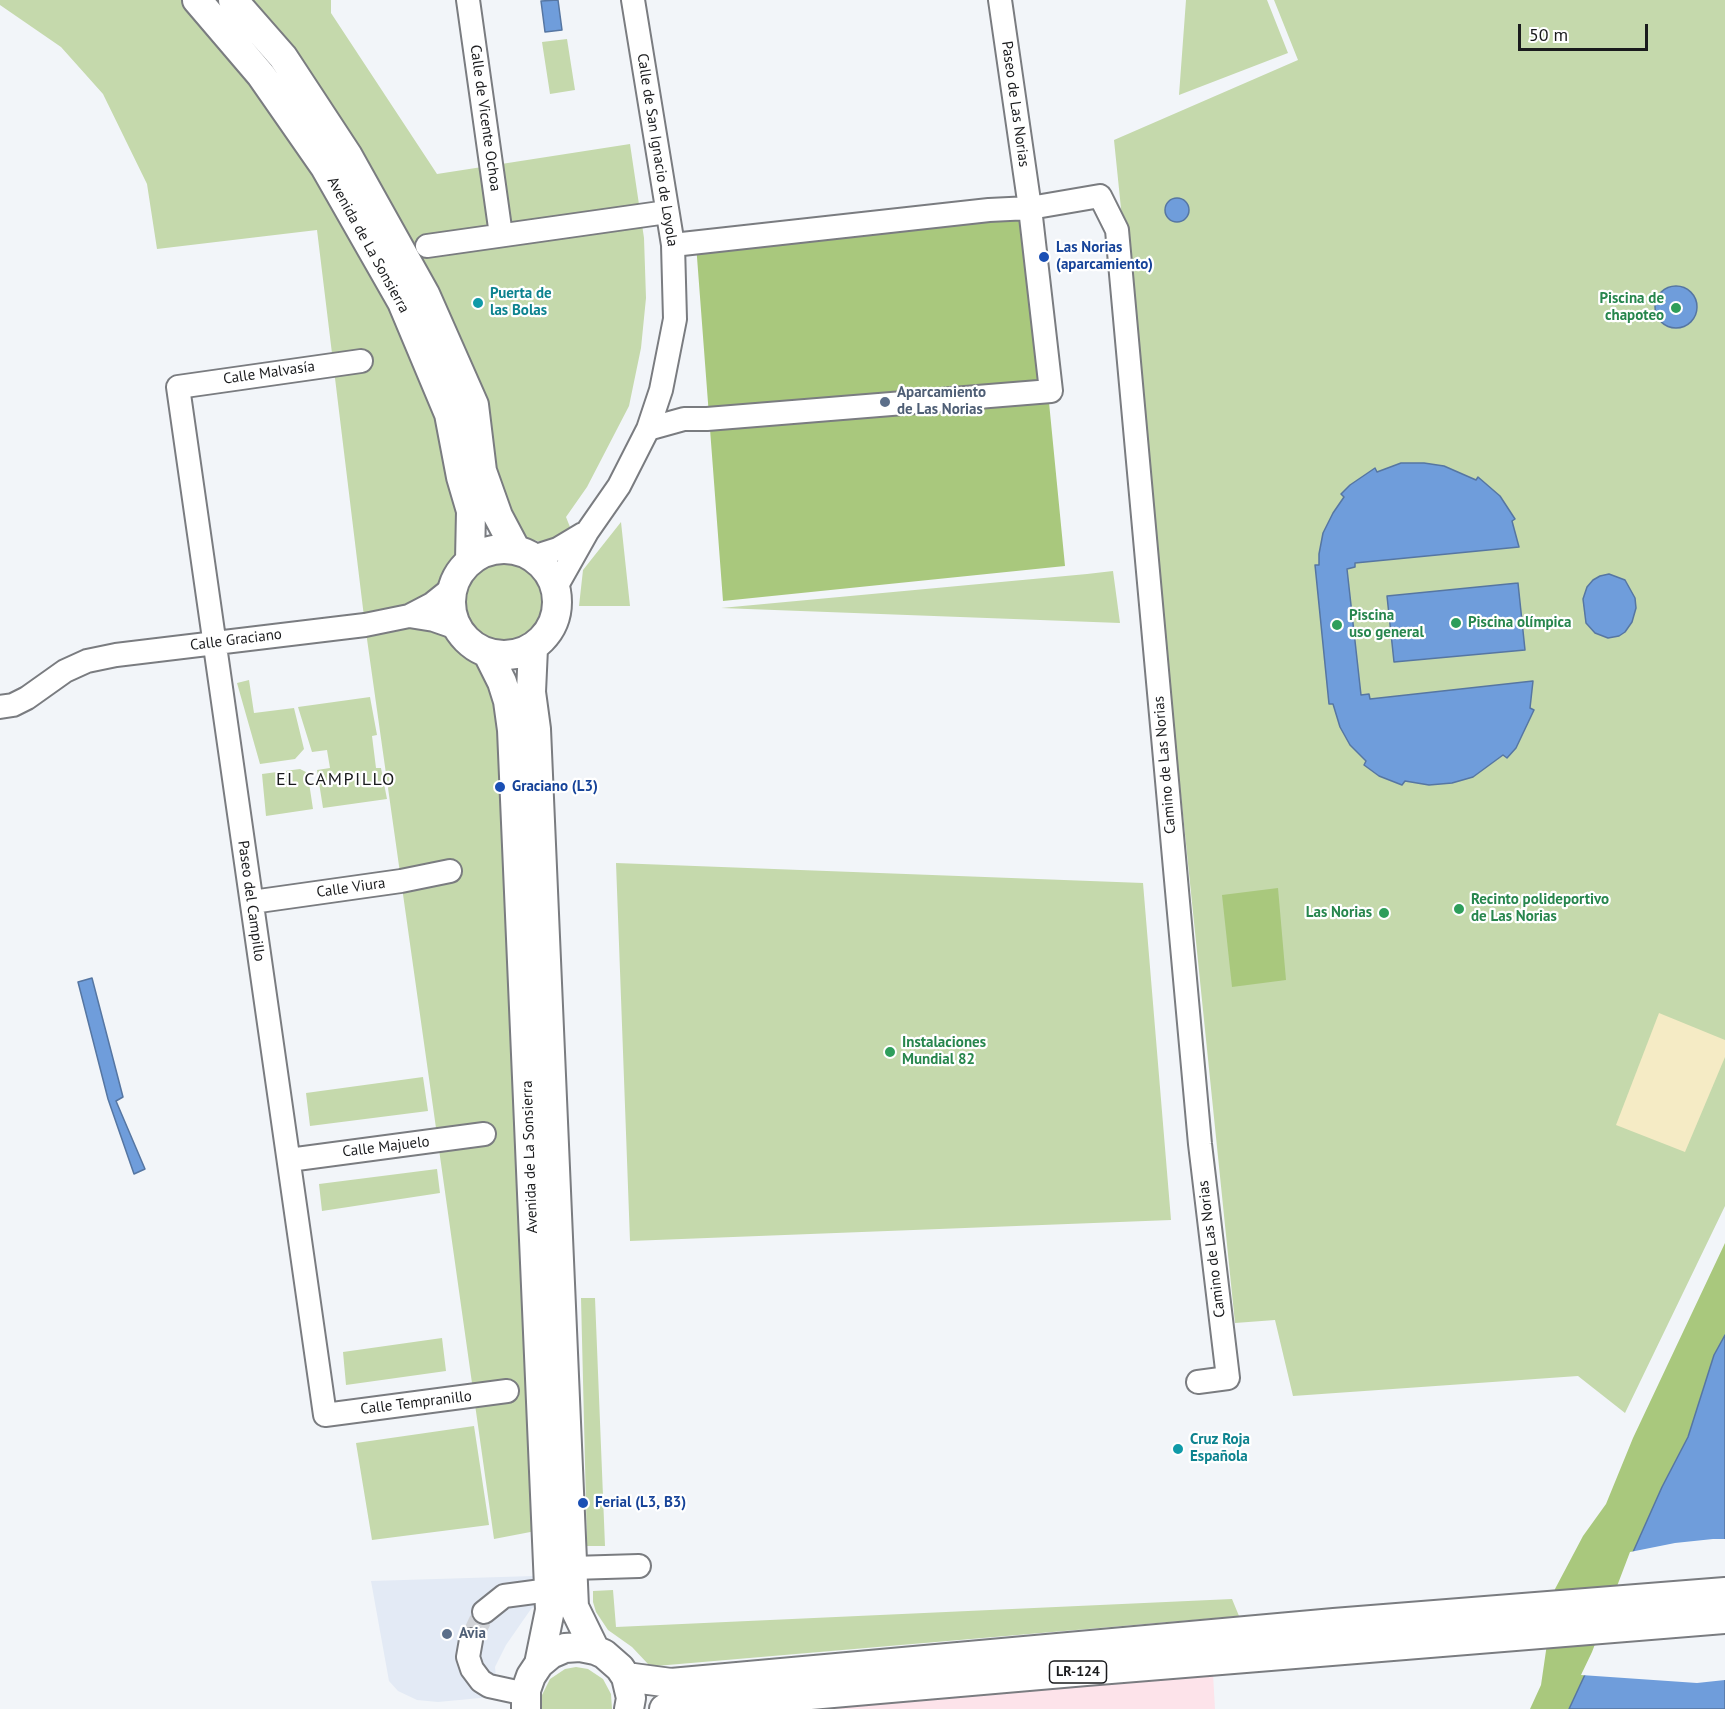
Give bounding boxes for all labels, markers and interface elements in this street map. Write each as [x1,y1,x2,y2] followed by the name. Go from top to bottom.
[1521,12,1652,50] scale bar
[1529,23,1568,46] text: 50 m
[997,40,1033,168] street label: Paseo de Las Norias
[466,44,504,192] street label: Calle de Vicente Ochoa
[633,52,681,248] street label: Calle de San Ignacio de Loyola
[323,174,413,316] street label: Avenida de La Sonsierra
[1056,239,1153,274] place label: Las Norias (aparcamiento)
[1037,250,1051,264] marker: Las Norias (aparcamiento)
[490,285,552,320] place label: Puerta de las Bolas
[1599,290,1664,325] place label: Piscina de chapoteo
[471,296,485,310] marker: Puerta de las Bolas
[1669,301,1683,315] marker: Piscina de chapoteo
[222,358,316,388] street label: Calle Malvasía
[897,384,986,419] place label: Aparcamiento de Las Norias
[878,395,892,409] marker: Aparcamiento de Las Norias
[1349,607,1424,642] place label: Piscina uso general
[1468,614,1572,632] place label: Piscina olímpica
[1449,616,1463,630] marker: Piscina olímpica
[1330,618,1344,632] marker: Piscina uso general
[189,625,283,655] street label: Calle Graciano
[1150,695,1180,835] street label: Camino de Las Norias
[276,769,396,791] district label: EL CAMPILLO
[512,778,598,796] place label: Graciano (L3)
[493,780,507,794] marker: Graciano (L3)
[234,839,268,963] street label: Paseo del Campillo
[315,874,387,902] street label: Calle Viura
[1471,891,1609,926] place label: Recinto polideportivo de Las Norias
[1452,902,1466,916] marker: Recinto polideportivo de Las Norias
[1306,904,1372,922] place label: Las Norias
[1377,906,1391,920] marker: Las Norias
[902,1034,986,1069] place label: Instalaciones Mundial 82
[883,1045,897,1059] marker: Instalaciones Mundial 82
[518,1080,542,1234] street label: Avenida de La Sonsierra
[341,1133,431,1161] street label: Calle Majuelo
[1195,1179,1229,1319] street label: Camino de Las Norias
[359,1387,473,1419] street label: Calle Tempranillo
[1190,1431,1250,1466] place label: Cruz Roja Española
[1171,1442,1185,1456] marker: Cruz Roja Española
[595,1494,686,1512] place label: Ferial (L3, B3)
[576,1496,590,1510] marker: Ferial (L3, B3)
[459,1625,486,1643] place label: Avia
[440,1627,454,1641] marker: Avia
[1050,1661,1106,1683] road number: LR-124

